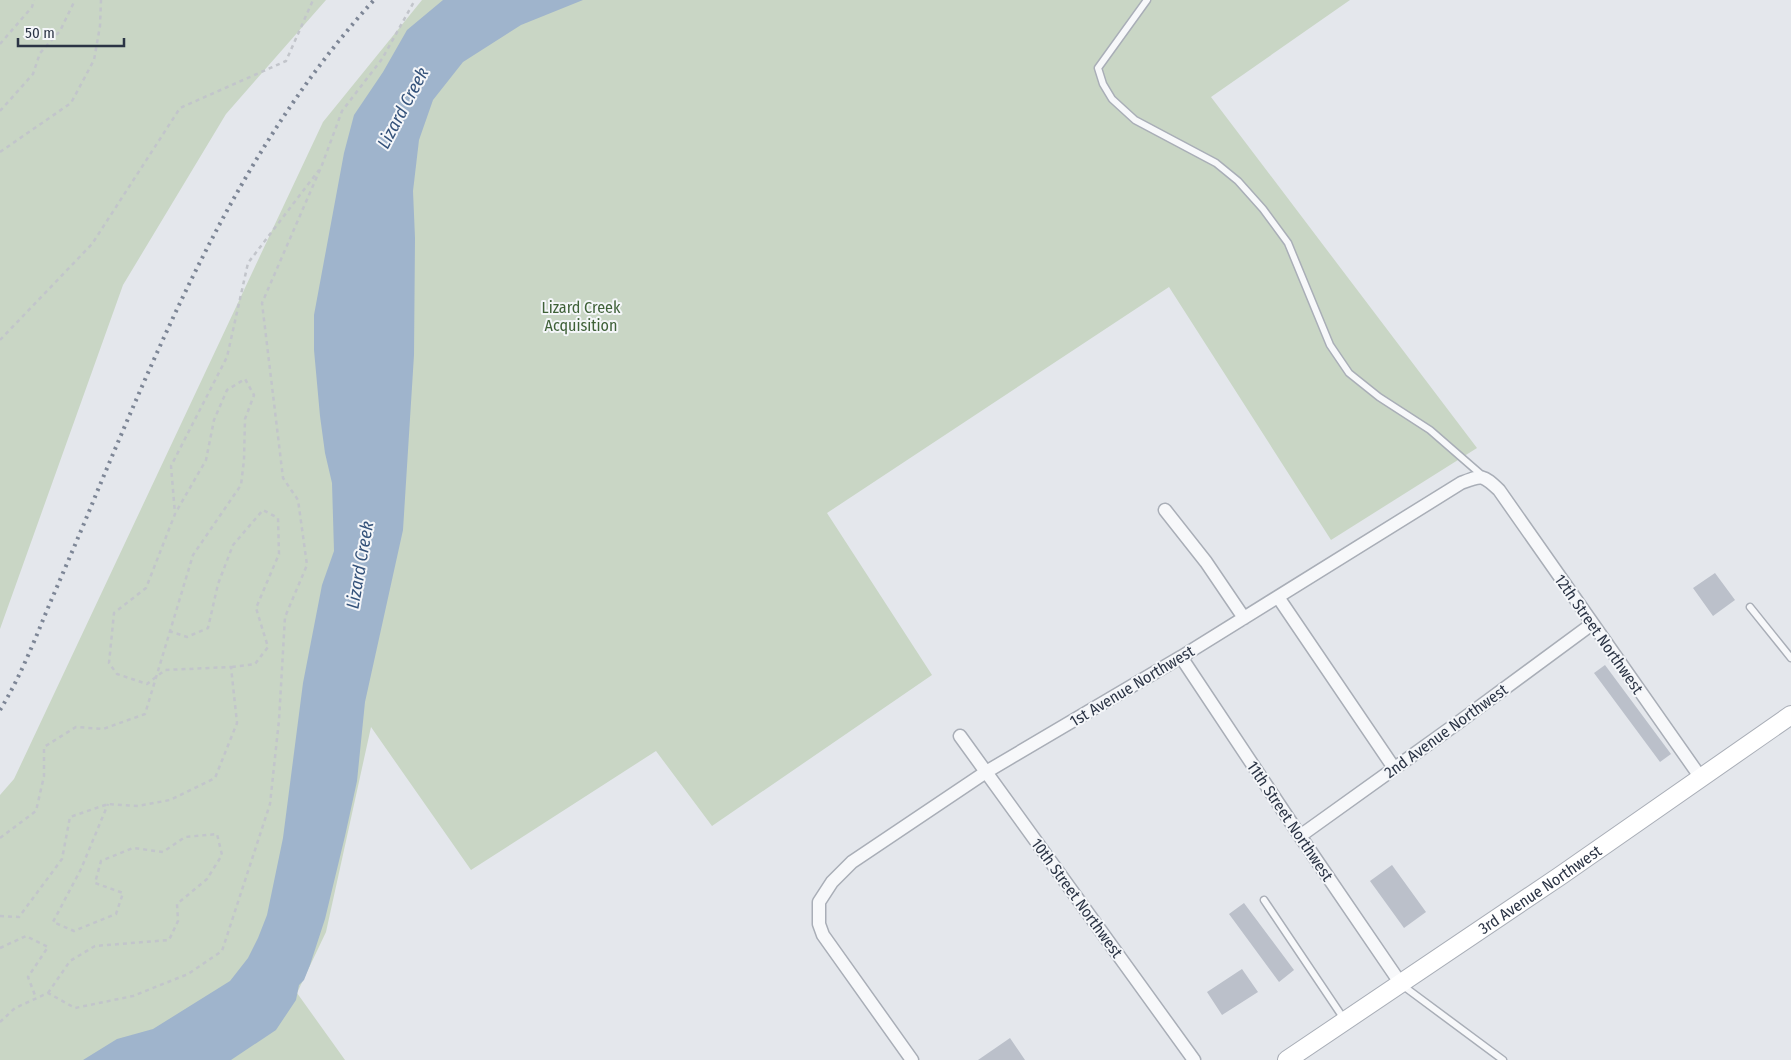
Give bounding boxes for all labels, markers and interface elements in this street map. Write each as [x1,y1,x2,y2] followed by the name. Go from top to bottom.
[18,15,124,47] scale bar
[25,24,55,42] text: 50 m
[372,64,434,152] water label: Lizard Creek
[542,298,621,335] park label: Lizard Creek Acquisition
[341,519,379,611] water label: Lizard Creek
[1551,571,1648,698] street label: 12th Street Northwest
[1066,641,1198,731] street label: 1st Avenue Northwest
[1381,680,1512,782] street label: 2nd Avenue Northwest
[1243,757,1338,885] street label: 11th Street Northwest
[1027,835,1127,962] street label: 10th Street Northwest
[1475,840,1605,938] street label: 3rd Avenue Northwest

